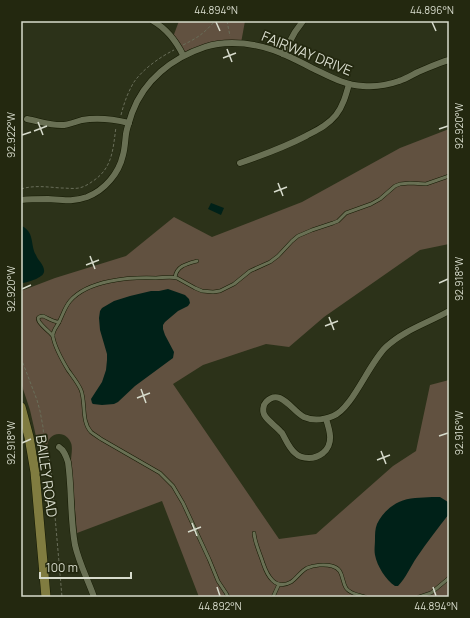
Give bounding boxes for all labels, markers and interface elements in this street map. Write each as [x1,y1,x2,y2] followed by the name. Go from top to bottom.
[194,3,238,17] text: 44.894°N
[410,3,454,17] text: 44.896°N
[259,26,355,80] street label: FAIRWAY DRIVE
[452,102,466,149] text: 92.920°W
[4,111,18,158] text: 92.922°W
[452,256,466,301] text: 92.918°W
[4,265,18,312] text: 92.920°W
[452,410,466,455] text: 92.916°W
[4,420,18,465] text: 92.918°W
[32,434,62,518] street label: BAILEY ROAD
[40,554,131,580] scale bar
[46,559,78,576] text: 100 m
[198,599,242,613] text: 44.892°N
[414,599,458,613] text: 44.894°N

